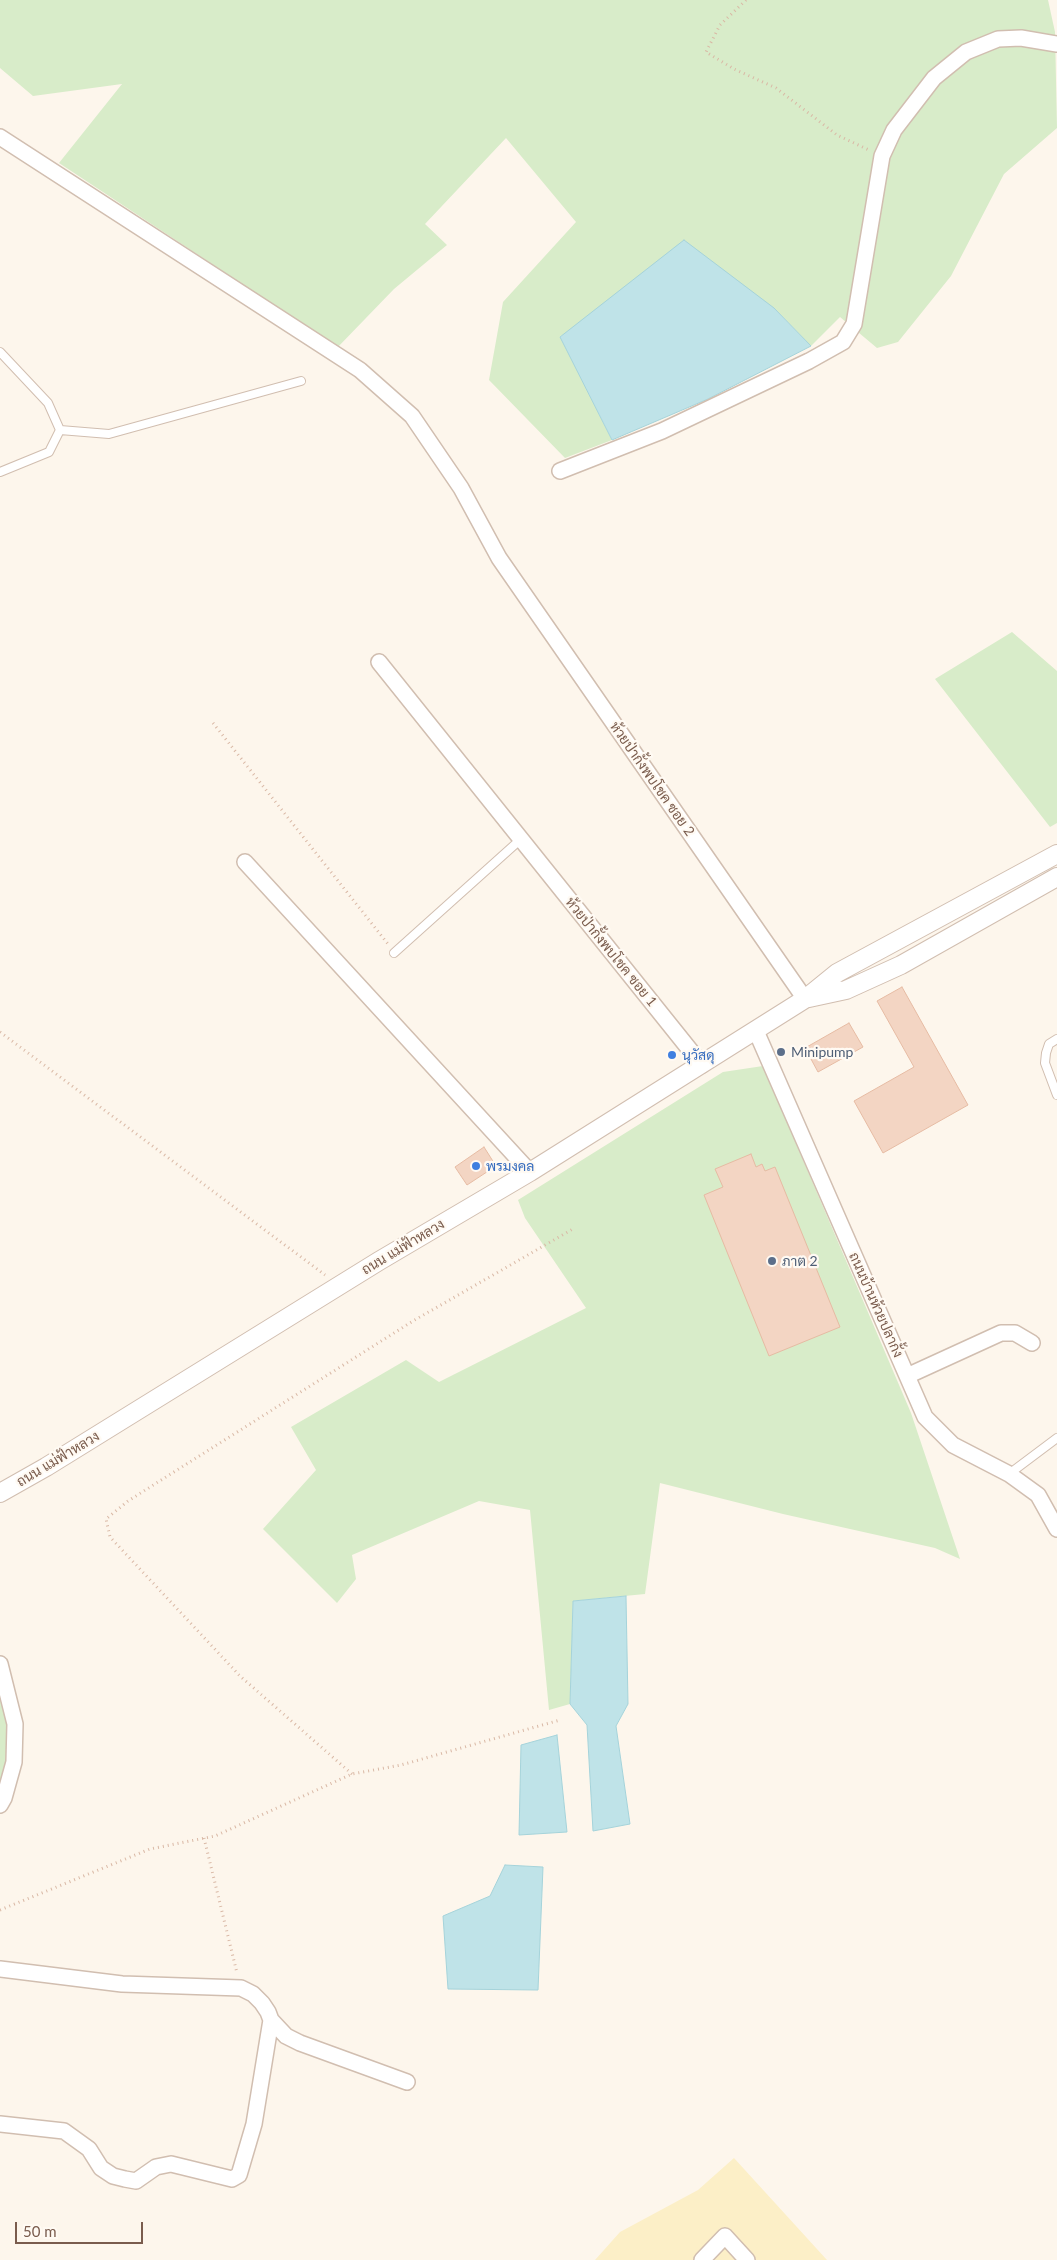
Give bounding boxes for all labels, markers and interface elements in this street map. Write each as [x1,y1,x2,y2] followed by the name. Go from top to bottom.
[606,719,698,839] street label: ห้วยป่ากั้งพบโชค ซอย 2
[562,894,660,1010] street label: ห้วยป่ากั้งพบโชค ซอย 1
[791,1044,853,1060] place label: Minipump
[775,1046,787,1058] marker: Minipump
[682,1047,714,1063] place label: นุวัสดุ
[666,1049,678,1061] marker: นุวัสดุ
[486,1158,534,1174] place label: พรมงคล
[470,1160,482,1172] marker: พรมงคล
[359,1216,447,1278] street label: ถนน แม่ฟ้าหลวง
[845,1250,907,1360] street label: ถนนบ้านห้วยปลากั้ง
[782,1253,818,1269] place label: ภาต 2
[766,1255,778,1267] marker: ภาต 2
[14,1428,102,1490] street label: ถนน แม่ฟ้าหลวง
[18,2212,145,2244] scale bar
[23,2222,57,2240] text: 50 m

